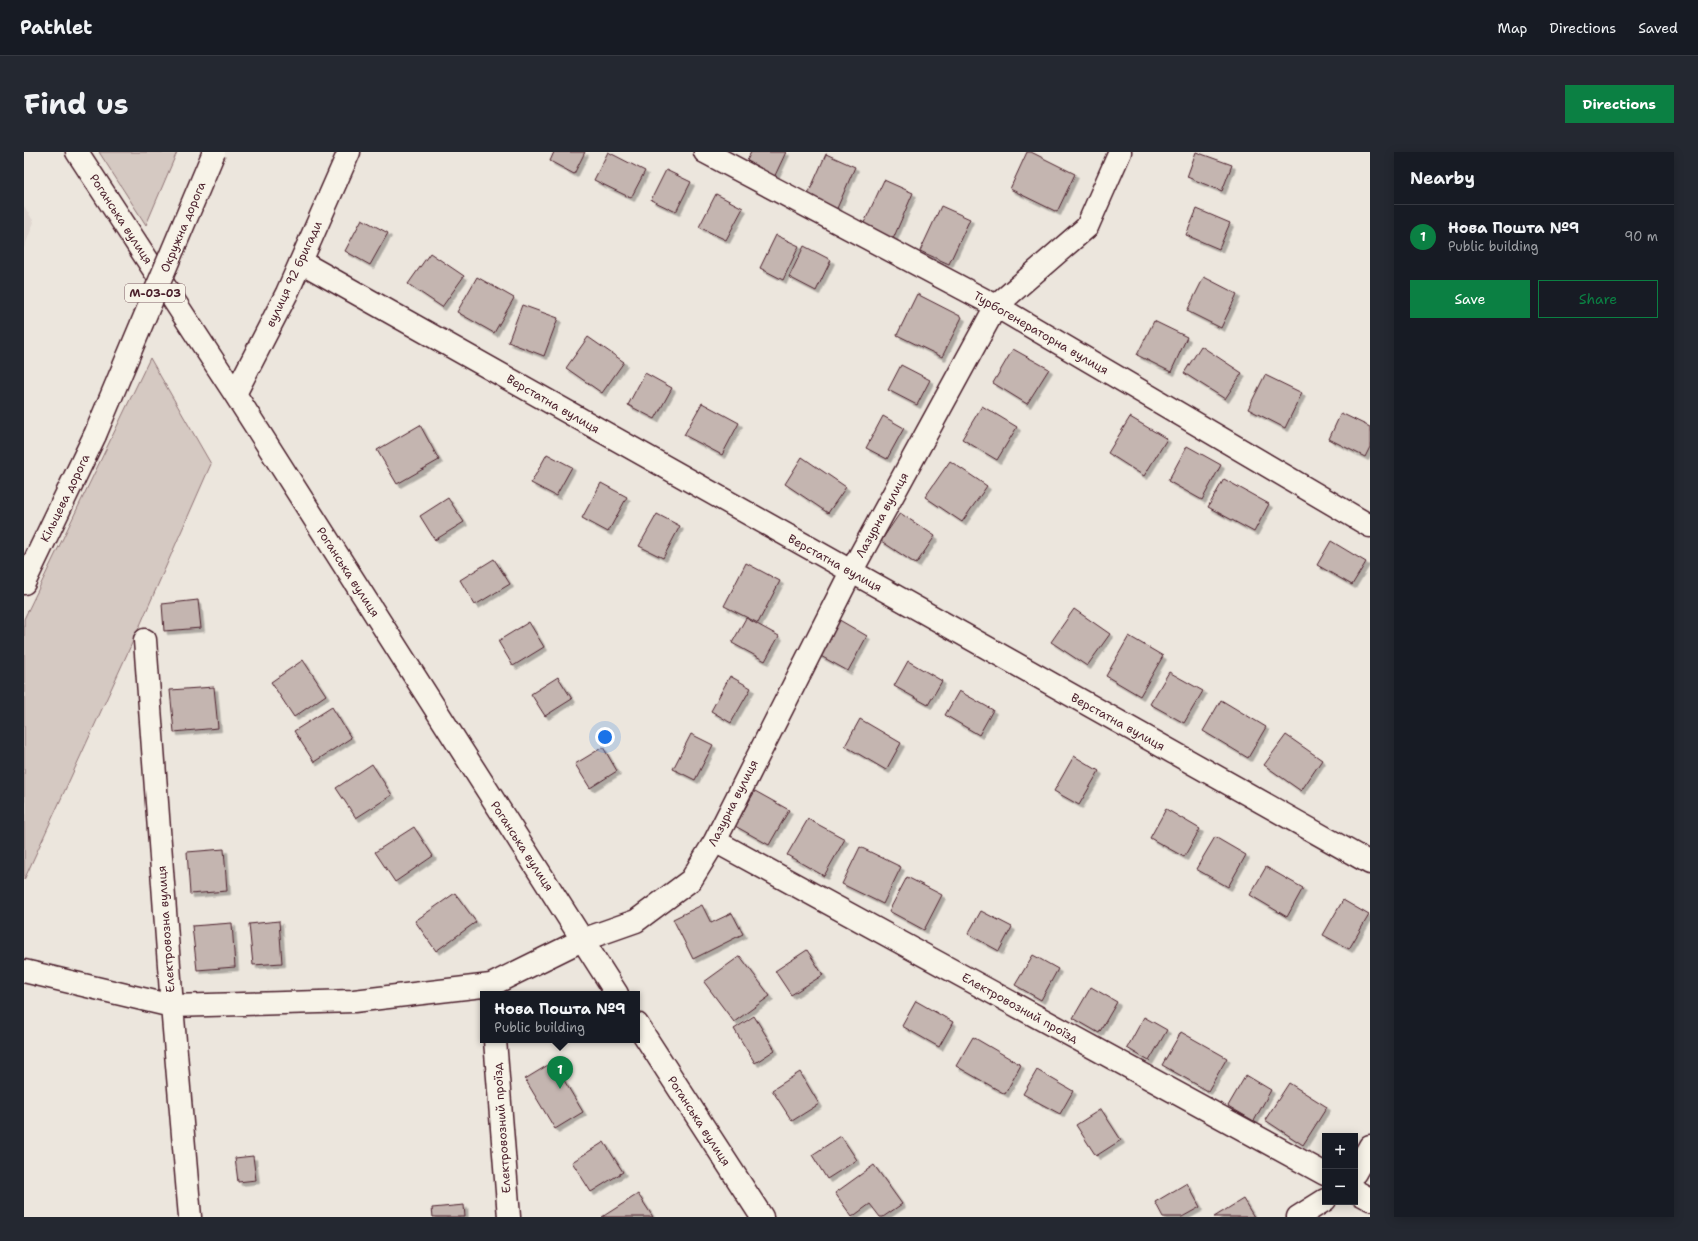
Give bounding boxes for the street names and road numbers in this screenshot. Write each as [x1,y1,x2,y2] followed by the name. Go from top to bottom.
[86,171,156,267] street label: Роганська вулиця
[157,179,210,275] street label: Окружна дорога
[262,218,326,330] street label: вулиця 92 бригади
[125,284,185,302] road number: М-03-03
[971,288,1111,378] street label: Турбогенераторна вулиця
[503,371,603,437] street label: Верстатна вулиця
[37,451,94,545] street label: Кільцева дорога
[852,469,912,561] street label: Лазурна вулиця
[313,524,383,620] street label: Роганська вулиця
[785,530,885,596] street label: Верстатна вулиця
[1068,689,1168,755] street label: Верстатна вулиця
[704,757,762,849] street label: Лазурна вулиця
[487,798,557,894] street label: Роганська вулиця
[154,865,178,993] street label: Електровозна вулиця
[959,969,1082,1047] street label: Електровозний проїзд
[489,1062,515,1194] street label: Електровозний проїзд
[664,1073,734,1169] street label: Роганська вулиця

